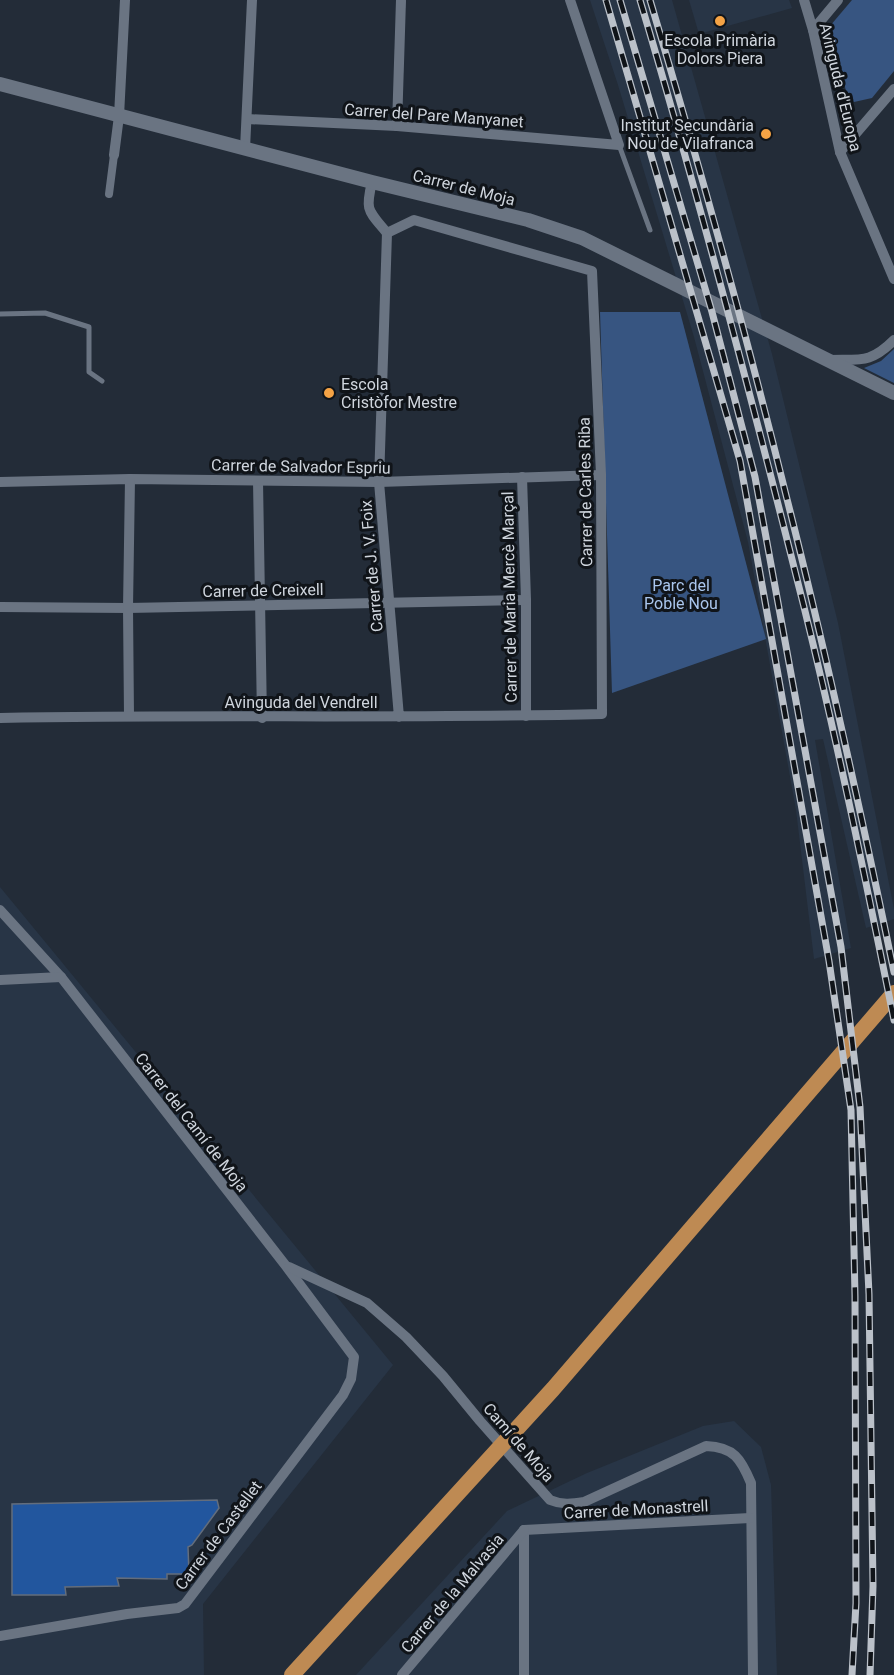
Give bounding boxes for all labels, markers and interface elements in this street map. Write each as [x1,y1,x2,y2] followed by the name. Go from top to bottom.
[713,14,727,28] marker: Escola Primària Dolors Piera
[815,21,866,153] street label: Avinguda d'Europa
[664,31,776,68] place label: Escola Primària Dolors Piera
[344,100,524,131] street label: Carrer del Pare Manyanet
[620,116,754,153] place label: Institut Secundària Nou de Vilafranca
[759,127,773,141] marker: Institut Secundària Nou de Vilafranca
[411,166,517,209] street label: Carrer de Moja
[341,375,457,412] place label: Escola Cristòfor Mestre
[322,386,336,400] marker: Escola Cristòfor Mestre
[575,417,596,567] street label: Carrer de Carles Riba
[211,455,391,478] street label: Carrer de Salvador Espriu
[498,491,521,703] street label: Carrer de Maria Mercè Marçal
[356,499,387,633] street label: Carrer de J. V. Foix
[644,576,718,613] park label: Parc del Poble Nou
[202,580,324,601] street label: Carrer de Creixell
[224,693,378,712] street label: Avinguda del Vendrell
[131,1049,252,1196] street label: Carrer del Camí de Moja
[479,1399,558,1486] street label: Camí de Moja
[171,1477,266,1594] street label: Carrer de Castellet
[563,1496,709,1523] street label: Carrer de Monastrell
[397,1530,508,1657] street label: Carrer de la Malvasia

